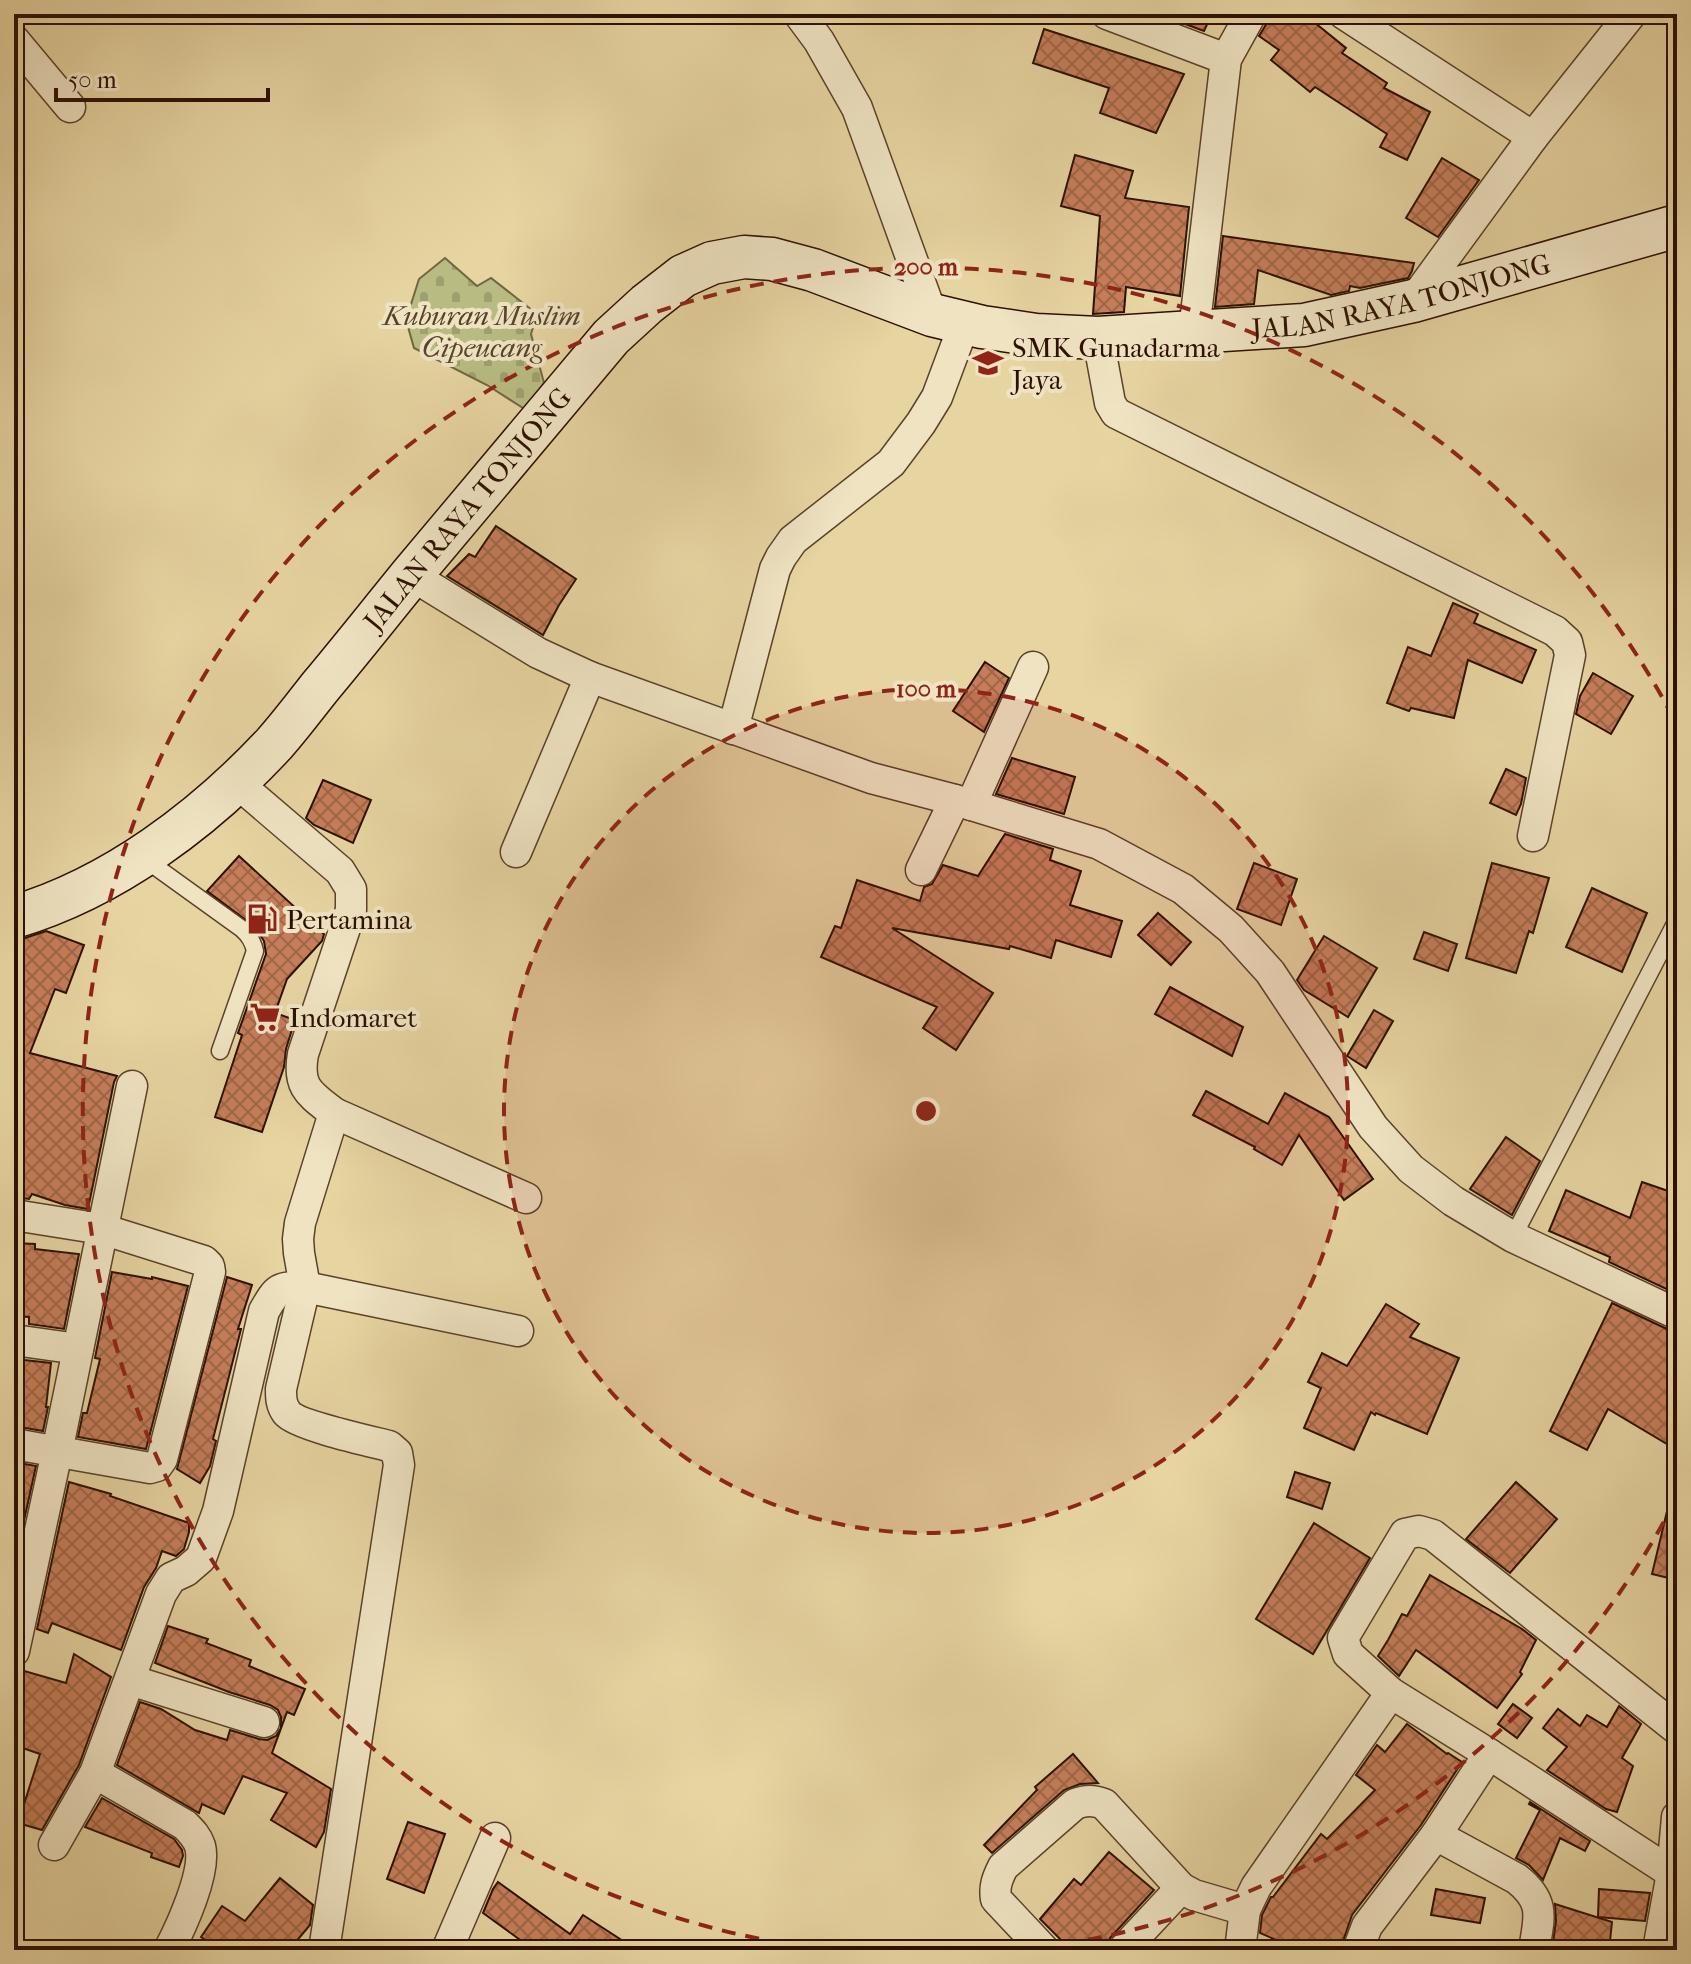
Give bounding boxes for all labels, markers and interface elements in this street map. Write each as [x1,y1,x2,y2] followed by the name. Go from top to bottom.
[56,52,268,102] scale bar
[68,66,117,94] text: 50 m
[1249,246,1554,345] street label: JALAN RAYA TONJONG
[894,253,959,281] text: 200 m
[381,299,581,364] park label: Kuburan Muslim Cipeucang
[1010,331,1221,396] place label: SMK Gunadarma Jaya
[971,346,1005,380] school or university icon: SMK Gunadarma Jaya
[355,381,578,639] street label: JALAN RAYA TONJONG
[896,675,957,703] text: 100 m
[245,902,279,936] fuel station icon: Pertamina
[286,903,413,936] place label: Pertamina
[248,1000,282,1034] supermarket icon: Indomaret
[289,1001,417,1034] place label: Indomaret
[912,1097,940,1125] centre of rings

